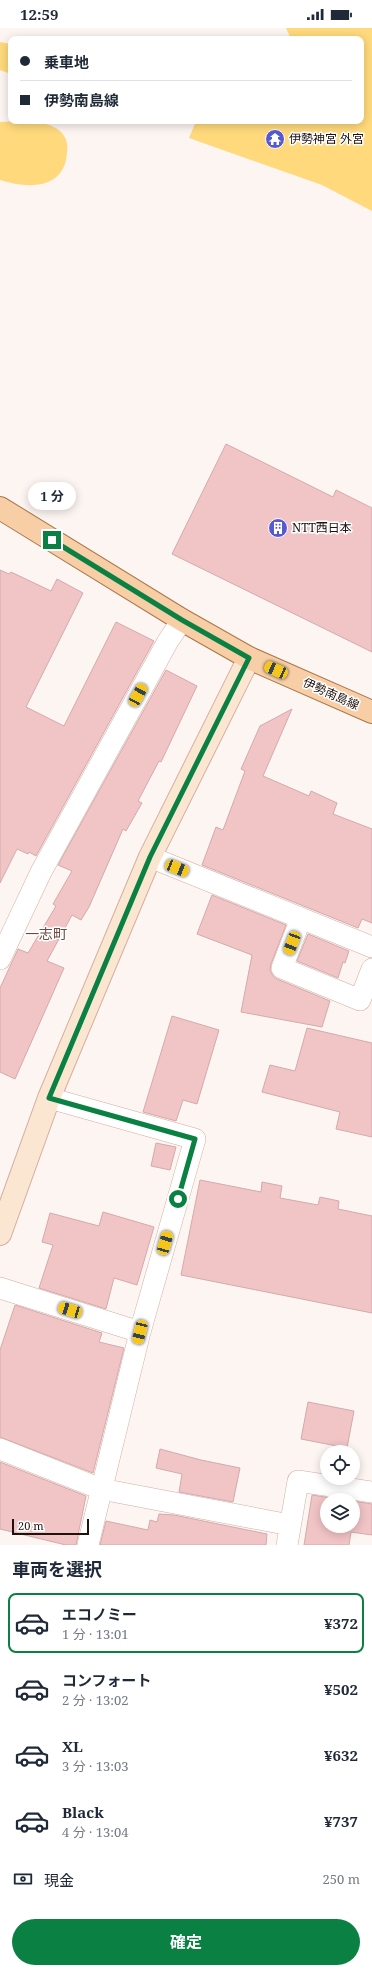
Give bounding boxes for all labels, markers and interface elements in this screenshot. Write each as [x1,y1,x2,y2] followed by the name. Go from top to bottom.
[20,4,58,24] text: 12:59
[44,52,89,72] text: 乗車地
[44,90,119,110] text: 伊勢南島線
[264,128,286,150] temple icon: 伊勢神宮 外宮
[289,130,364,147] place label: 伊勢神宮 外宮
[28,482,76,510] callout: 1 分
[40,487,64,505] text: 1 分
[267,517,289,539] building icon: NTT西日本
[292,519,352,536] place label: NTT西日本
[43,531,61,549] route end
[263,660,289,680] car
[300,674,362,714] street label: 伊勢南島線
[127,682,149,708] car
[164,858,190,878] car
[25,924,67,943] district label: 一志町
[282,930,302,956] car
[169,1190,187,1208] route start
[156,1230,174,1256] car
[57,1301,83,1319] car
[131,1319,149,1345] car
[320,1445,360,1533] map controls
[320,1445,360,1485] button: locate
[320,1493,360,1533] button: layers
[12,1517,89,1536] scale bar
[18,1518,44,1533] text: 20 m
[12,1557,102,1581] text: 車両を選択
[62,1604,137,1624] text: エコノミー
[14,1605,50,1641] icon: car
[324,1613,358,1633] text: ¥372
[62,1625,128,1643] text: 1 分 · 13:01
[62,1670,152,1690] text: コンフォート
[14,1671,50,1707] icon: car
[324,1679,358,1699] text: ¥502
[62,1691,128,1709] text: 2 分 · 13:02
[62,1736,83,1756] text: XL
[14,1737,50,1773] icon: car
[324,1745,358,1765] text: ¥632
[62,1757,128,1775] text: 3 分 · 13:03
[62,1802,104,1822] text: Black
[14,1803,50,1839] icon: car
[324,1811,358,1831] text: ¥737
[62,1823,128,1841] text: 4 分 · 13:04
[12,1868,34,1890] icon: cash
[44,1870,74,1890] text: 現金
[323,1870,360,1888] text: 250 m
[12,1919,360,1965] button: 確定

